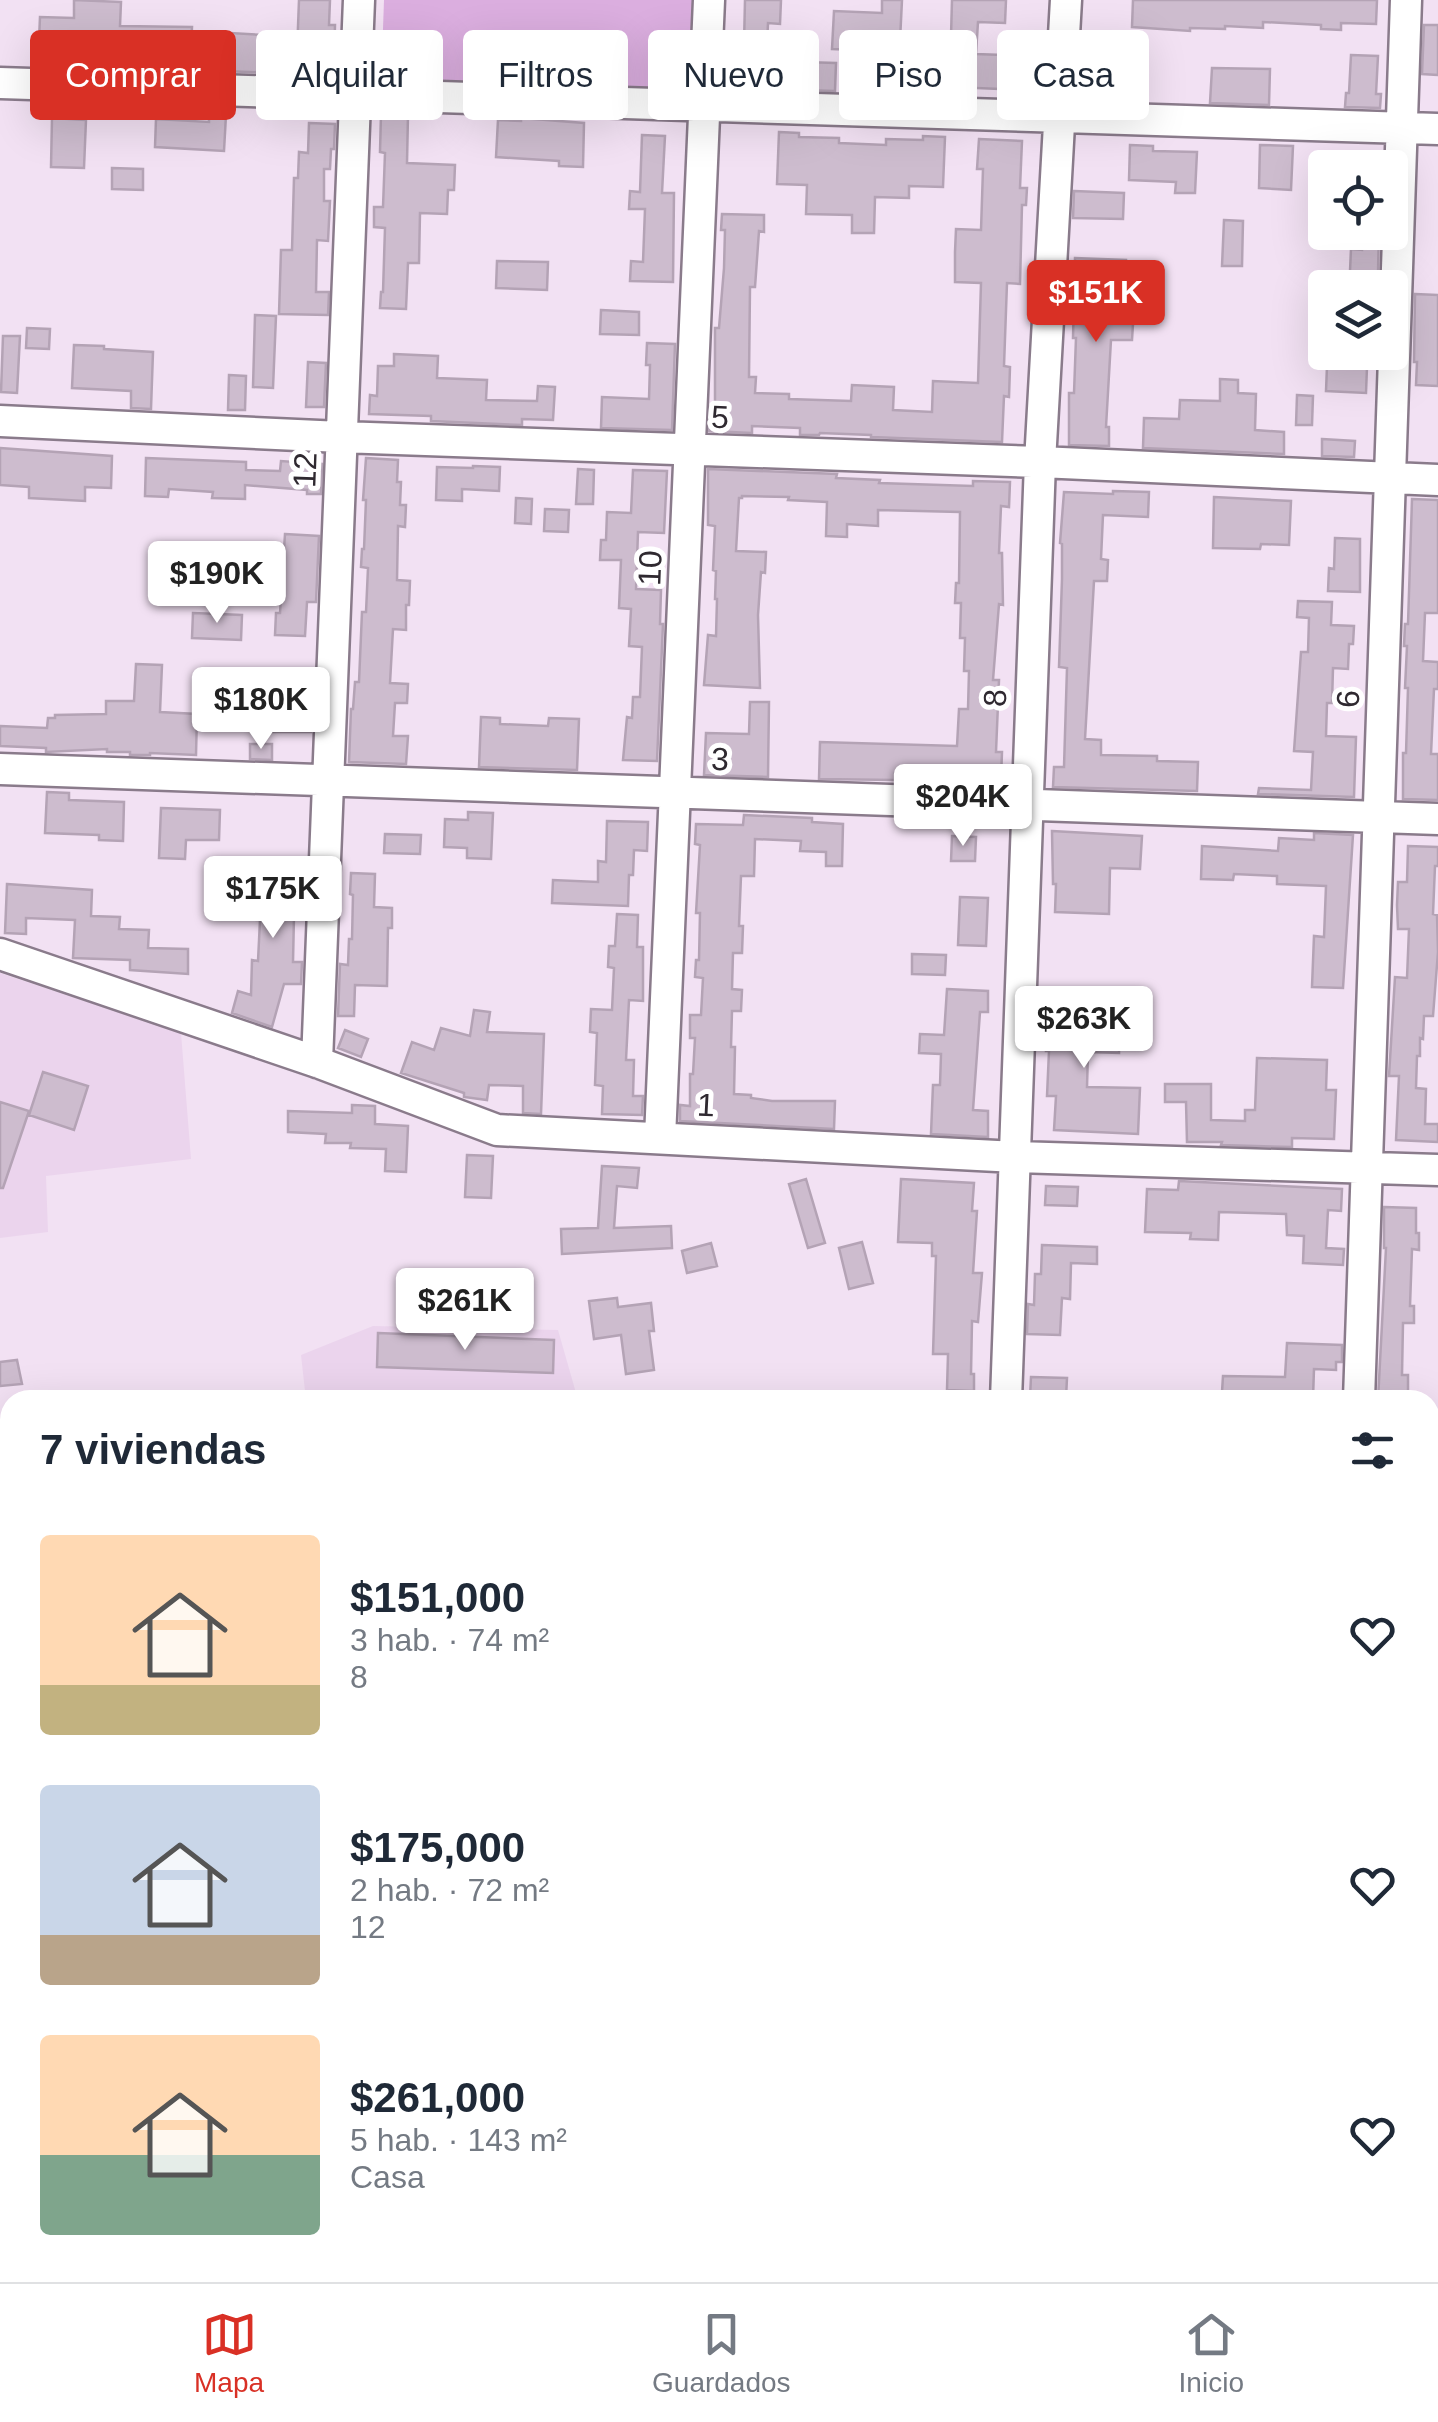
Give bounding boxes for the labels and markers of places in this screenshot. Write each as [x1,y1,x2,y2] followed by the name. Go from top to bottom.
[1026,260,1166,345] pin: $151K
[147,541,287,626] pin: $190K
[191,667,331,752] pin: $180K
[893,764,1033,849] pin: $204K
[203,856,343,941] pin: $175K
[1014,986,1154,1071] pin: $263K
[395,1268,535,1353] pin: $261K

